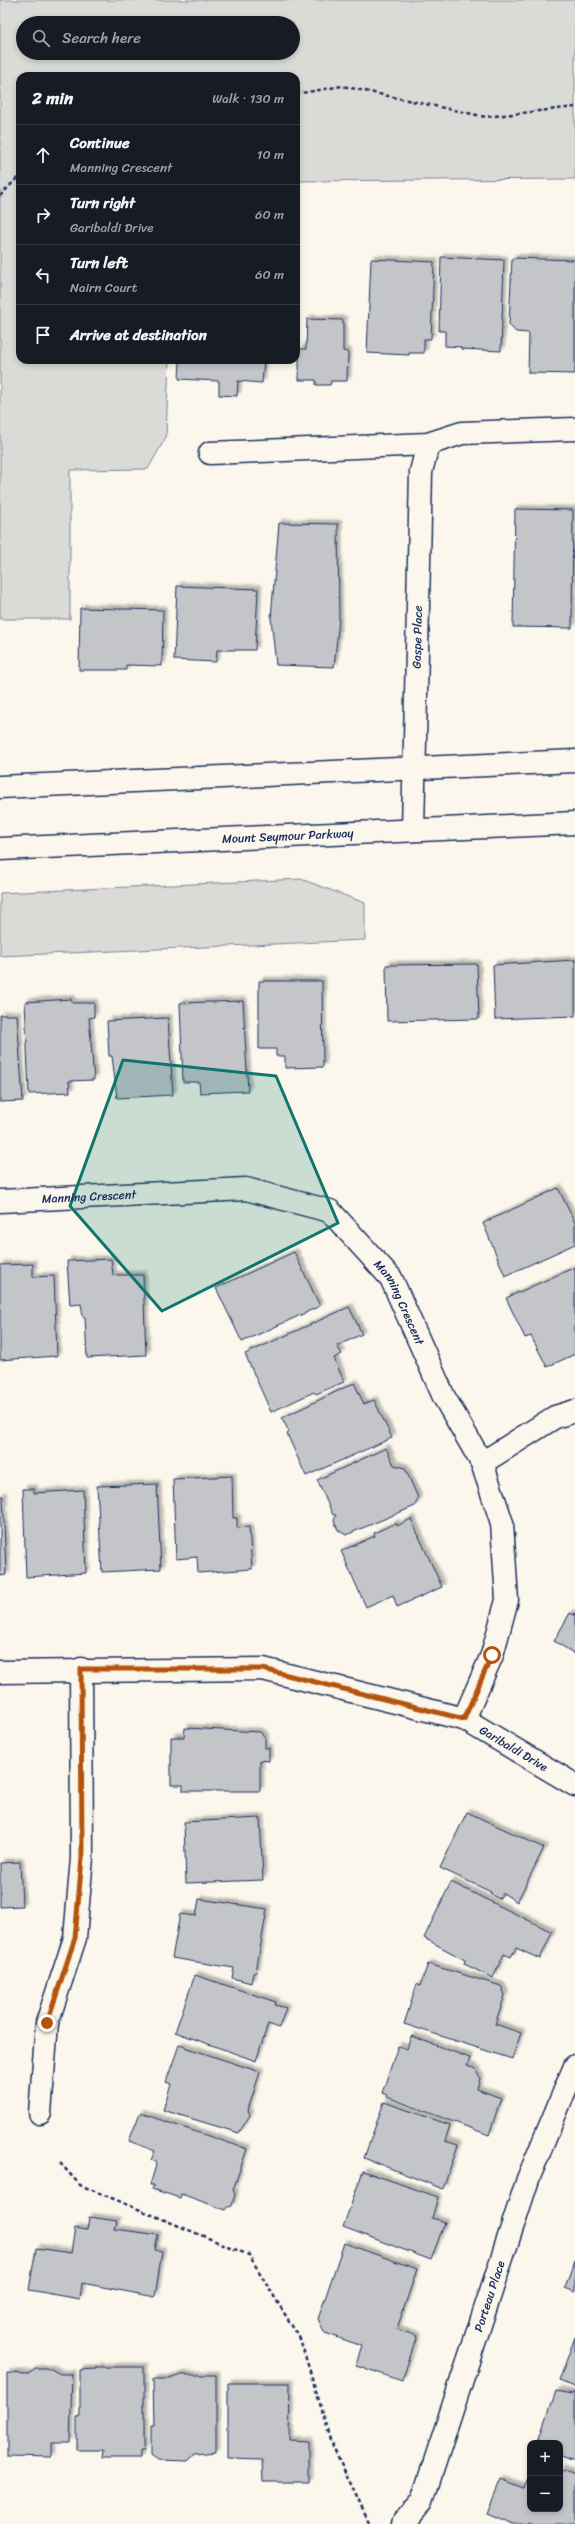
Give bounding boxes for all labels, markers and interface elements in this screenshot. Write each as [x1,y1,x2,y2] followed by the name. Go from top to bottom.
[16,16,300,60] search box
[62,25,141,51] text: Search here
[30,27,52,49] icon: search
[32,83,73,113] text: 2 min
[212,87,284,110] text: Walk · 130 m
[70,130,130,156] text: Continue
[257,143,284,166] text: 10 m
[32,144,54,166] icon: ahead
[70,156,172,179] text: Manning Crescent
[70,190,135,216] text: Turn right
[255,203,284,226] text: 60 m
[32,204,54,226] icon: right
[70,216,154,239] text: Garibaldi Drive
[70,250,128,276] text: Turn left
[255,263,284,286] text: 60 m
[32,264,54,286] icon: left
[70,276,137,299] text: Nairn Court
[70,322,207,348] text: Arrive at destination
[32,324,54,346] icon: arrive
[406,605,429,669] street label: Gaspe Place
[221,822,355,850] street label: Mount Seymour Parkway
[41,1183,138,1210] street label: Manning Crescent
[368,1254,431,1350] street label: Manning Crescent
[483,1646,501,1664] route start
[475,1719,553,1778] street label: Garibaldi Drive
[38,2014,56,2032] route end
[467,2258,511,2335] street label: Porteau Place
[527,2440,563,2512] map controls
[527,2440,563,2476] button: +
[527,2476,563,2512] button: −

